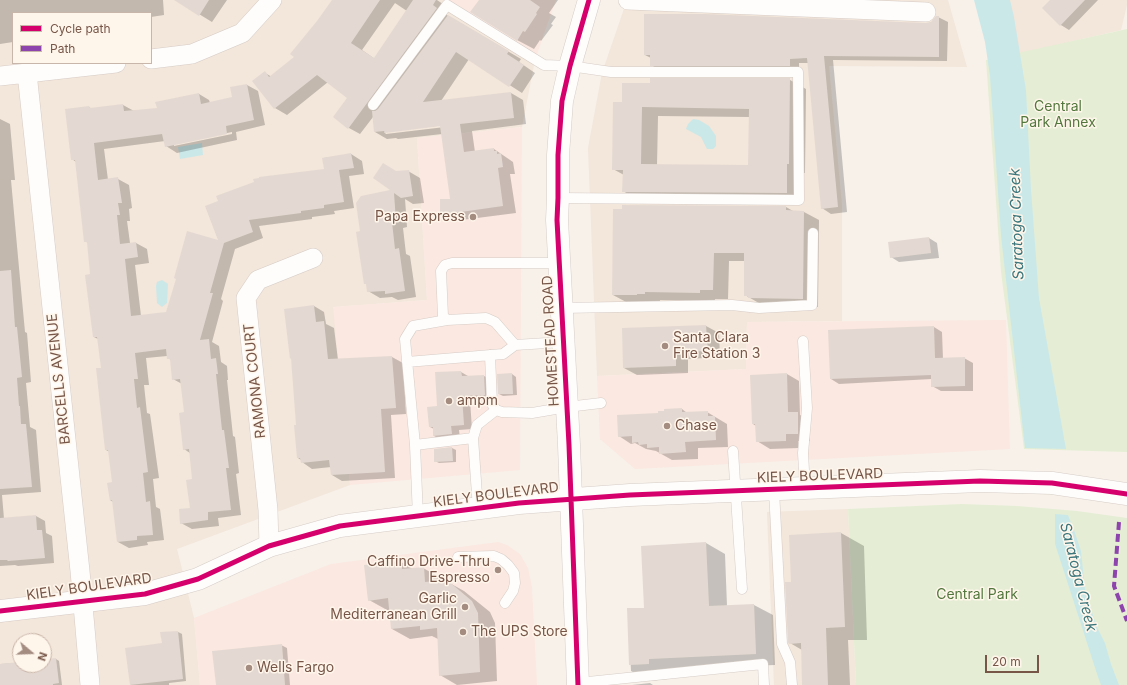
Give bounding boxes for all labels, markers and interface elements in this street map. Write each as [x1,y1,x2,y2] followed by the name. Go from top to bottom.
[12,12,152,64] legend
[50,21,111,36] text: Cycle path
[50,41,75,56] text: Path
[1020,99,1096,132] park label: Central Park Annex
[1006,168,1028,280] water label: Saratoga Creek
[375,209,465,225] place label: Papa Express
[468,212,478,222] marker: Papa Express
[539,275,563,407] street label: HOMESTEAD ROAD
[44,313,74,445] street label: BARCELLS AVENUE
[241,323,269,439] street label: RAMONA COURT
[673,330,761,362] place label: Santa Clara Fire Station 3
[660,341,670,351] marker: Santa Clara Fire Station 3
[457,393,498,409] place label: ampm
[444,396,454,406] marker: ampm
[675,418,717,434] place label: Chase
[662,421,672,431] marker: Chase
[756,465,884,487] street label: KIELY BOULEVARD
[432,479,560,511] street label: KIELY BOULEVARD
[1056,521,1100,633] water label: Saratoga Creek
[367,554,490,586] place label: Caffino Drive-Thru Espresso
[493,565,503,575] marker: Caffino Drive-Thru Espresso
[25,570,153,604] street label: KIELY BOULEVARD
[936,587,1018,603] park label: Central Park
[330,591,457,624] place label: Garlic Mediterranean Grill
[460,602,470,612] marker: Garlic Mediterranean Grill
[471,624,568,640] place label: The UPS Store
[458,627,468,637] marker: The UPS Store
[12,633,52,673] north arrow
[987,647,1041,673] scale bar
[34,650,50,663] text: N
[992,654,1021,669] text: 20 m
[257,660,334,676] place label: Wells Fargo
[244,663,254,673] marker: Wells Fargo

